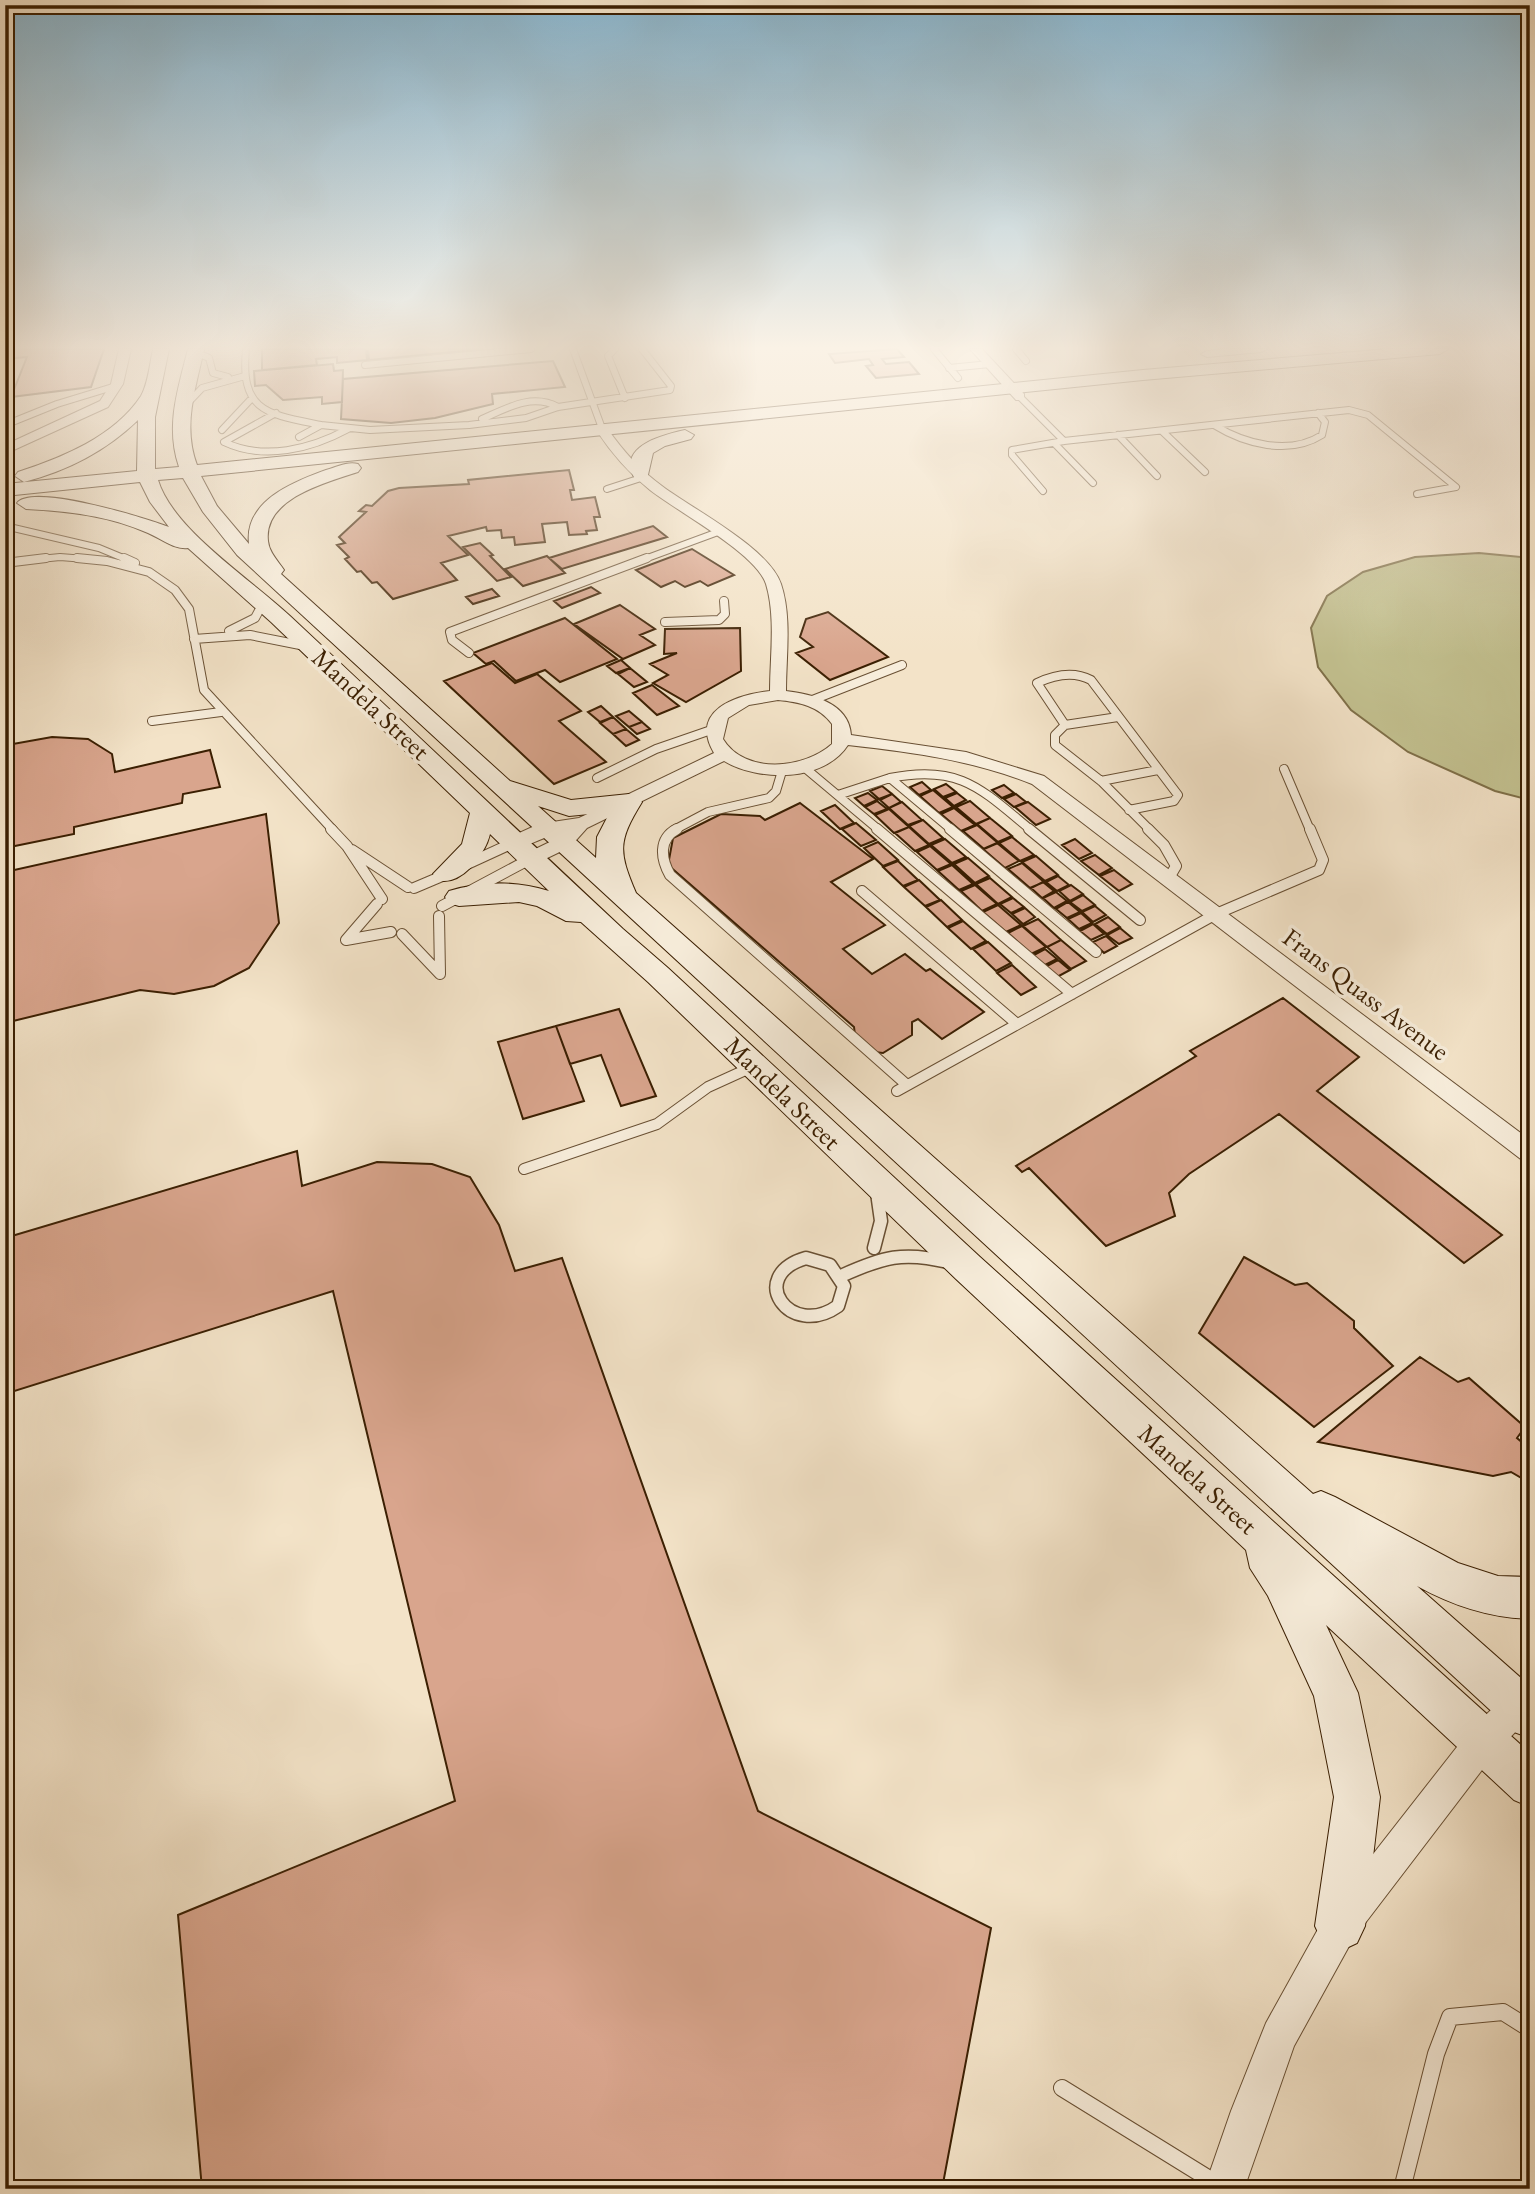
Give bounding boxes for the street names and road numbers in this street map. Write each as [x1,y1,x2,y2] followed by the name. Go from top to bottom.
[305,641,437,767] street label: Mandela Street
[1276,920,1456,1068] street label: Frans Quass Avenue
[718,1029,848,1157] street label: Mandela Street
[1131,1416,1265,1542] street label: Mandela Street

